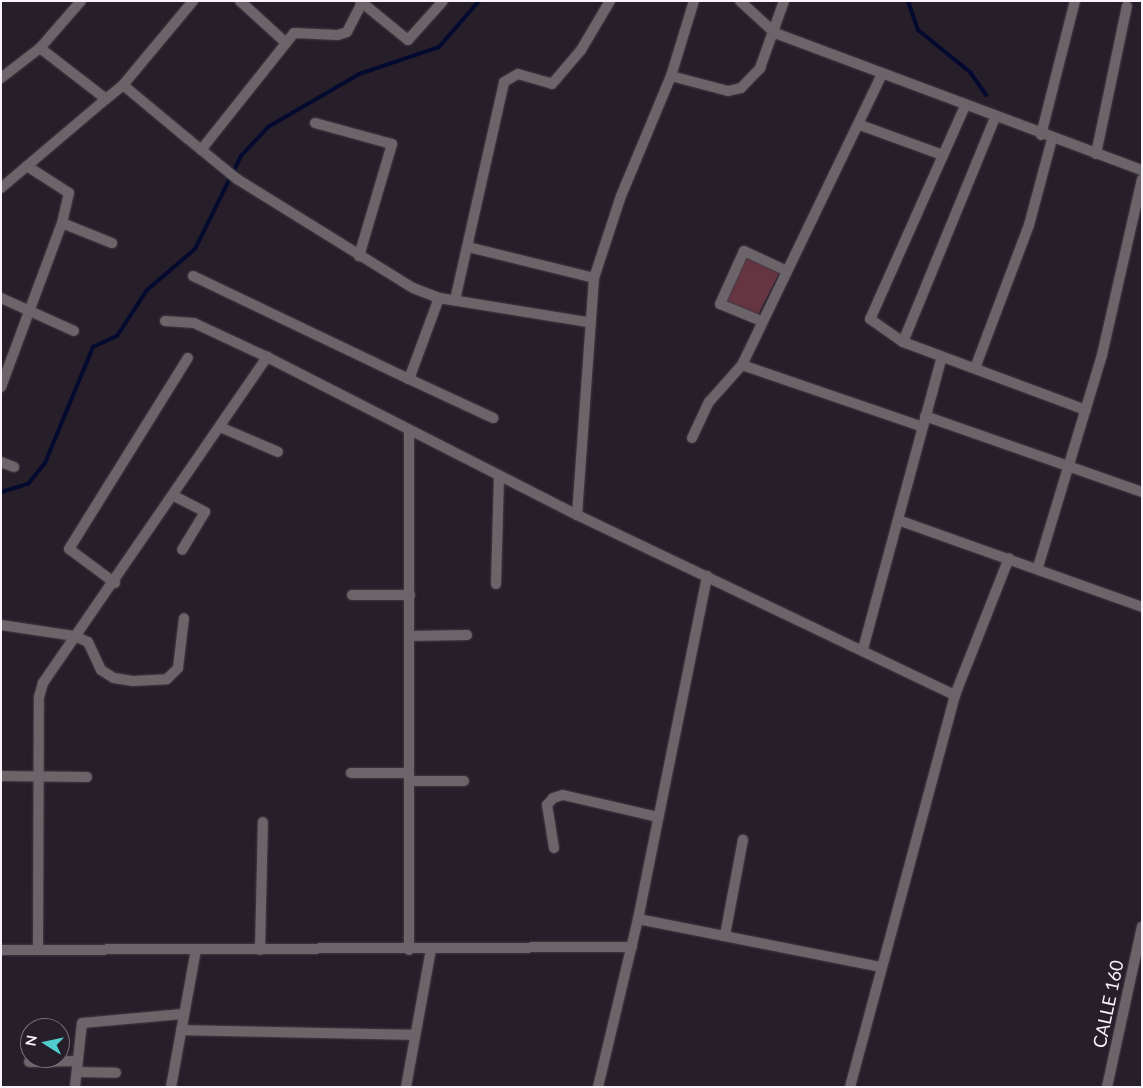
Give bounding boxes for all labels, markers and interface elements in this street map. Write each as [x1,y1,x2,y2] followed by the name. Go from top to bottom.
[1088,958,1128,1050] street label: CALLE 160
[20,1018,70,1068] north arrow
[21,1034,40,1047] text: N

